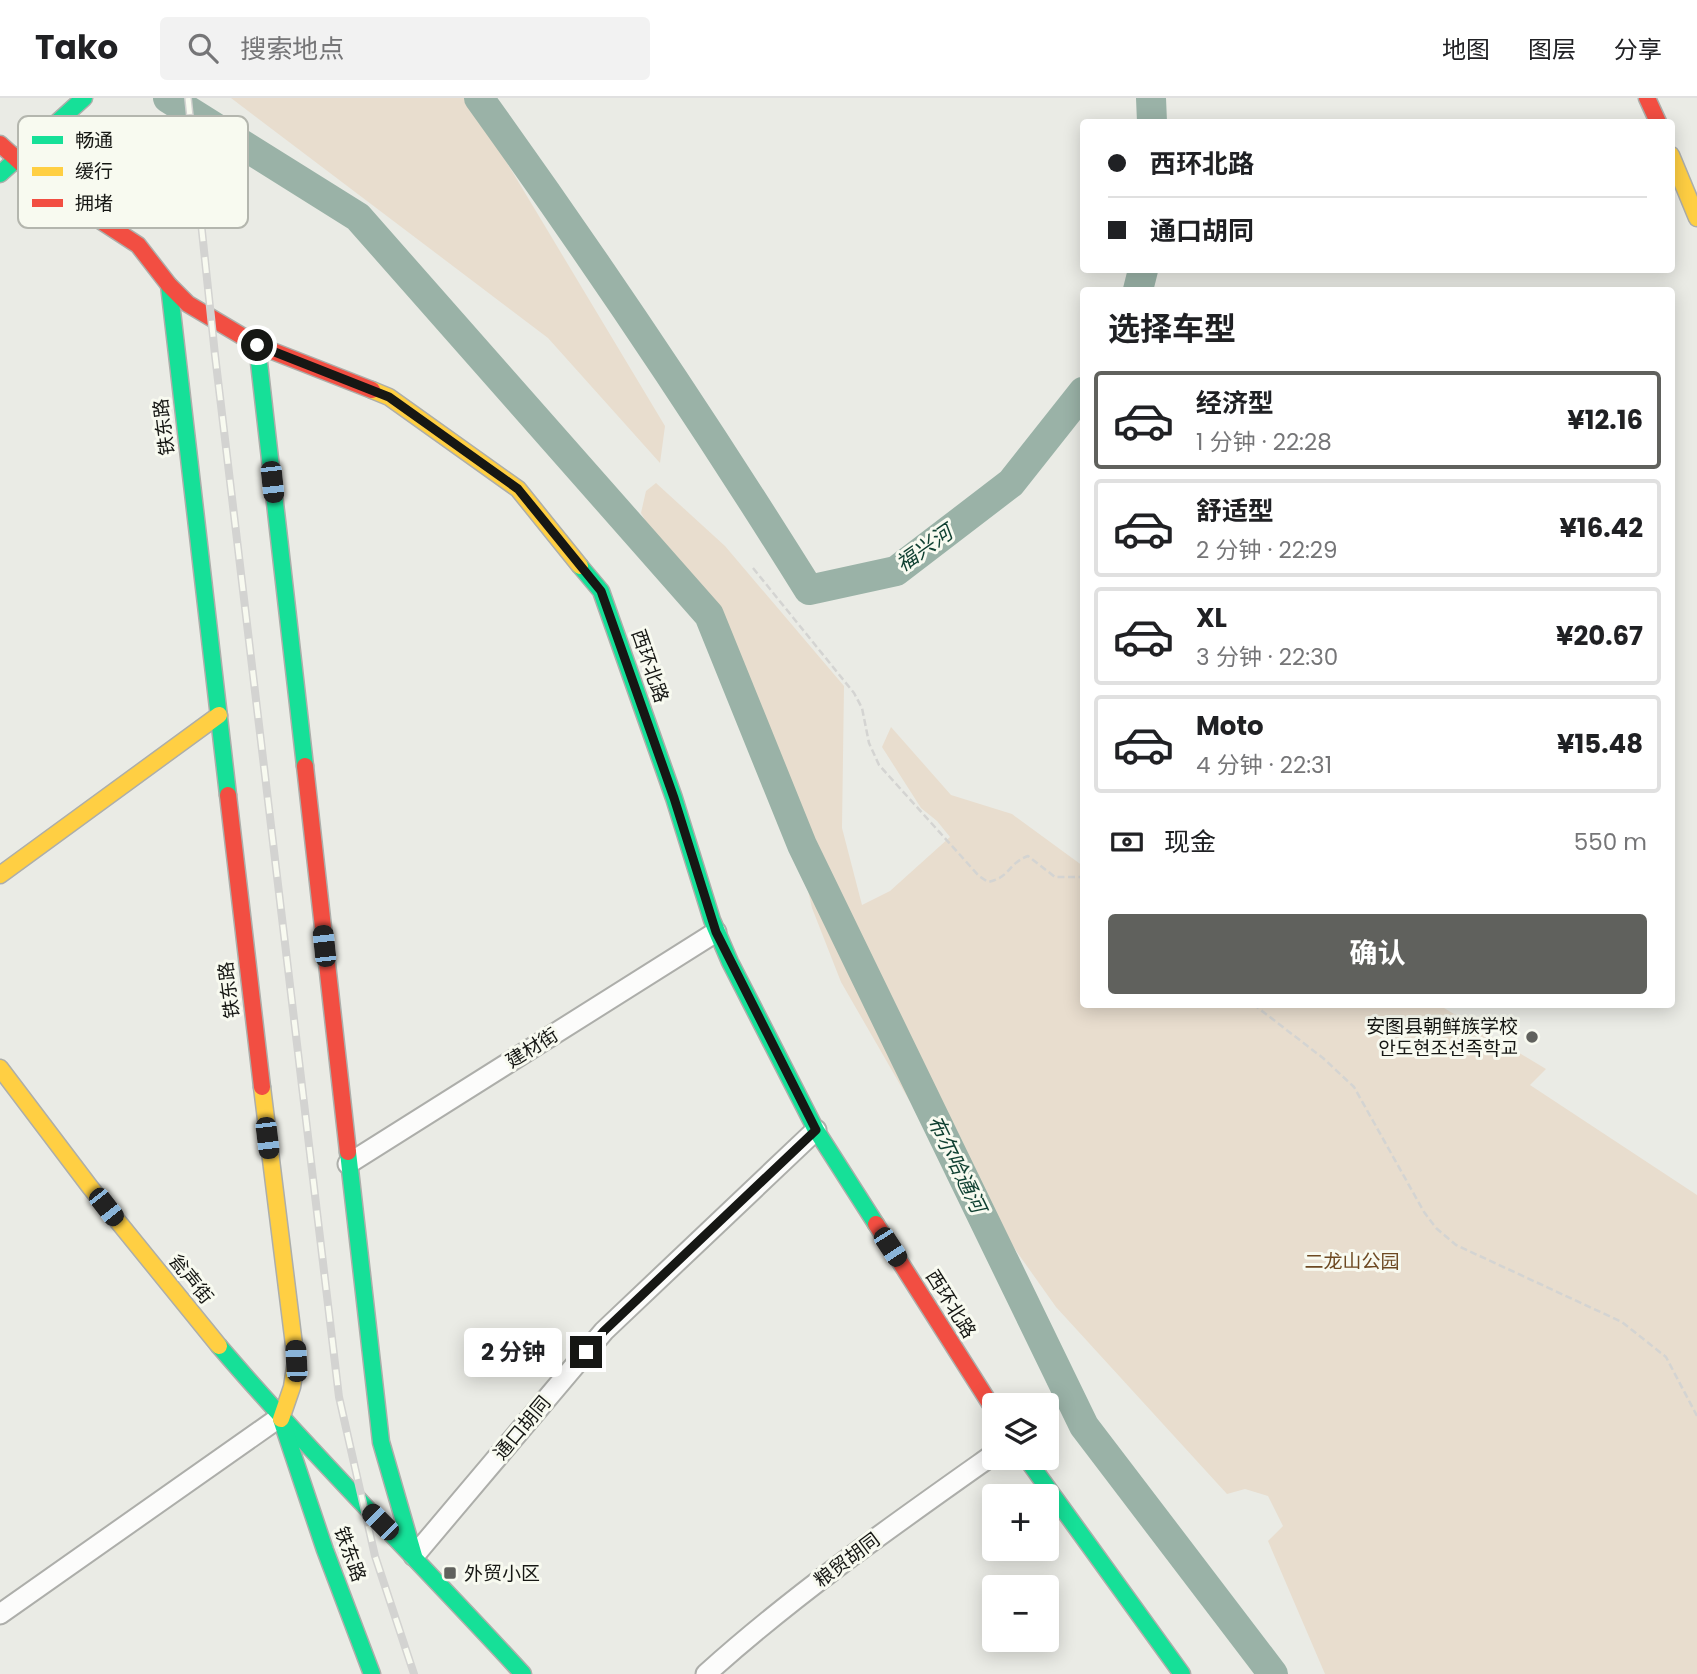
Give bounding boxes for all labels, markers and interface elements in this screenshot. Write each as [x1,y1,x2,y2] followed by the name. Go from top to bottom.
[160,17,650,80] search box
[35,24,118,71] text: Tako
[184,29,222,67] icon: search
[240,31,344,67] text: 搜索地点
[1442,33,1490,66] text: 地图
[1528,33,1576,66] text: 图层
[1614,33,1662,66] text: 分享
[18,116,248,228] legend
[75,127,113,154] text: 畅通
[1150,146,1254,182] text: 西环北路
[75,158,113,185] text: 缓行
[75,190,113,217] text: 拥堵
[1150,213,1254,249] text: 通口胡同
[1108,306,1236,351] text: 选择车型
[241,329,273,361] route start
[1196,385,1274,421] text: 经济型
[1112,389,1175,452] icon: car
[147,397,181,457] street label: 铁东路
[1567,402,1643,438] text: ¥12.16
[1196,426,1332,458] text: 1 分钟 · 22:28
[260,460,285,504] car
[1196,493,1274,529] text: 舒适型
[1112,497,1175,560] icon: car
[1559,510,1643,546] text: ¥16.42
[890,516,961,578] water label: 福兴河
[1196,534,1338,566] text: 2 分钟 · 22:29
[1196,600,1227,636] text: XL
[1112,605,1175,668] icon: car
[1556,618,1643,654] text: ¥20.67
[625,626,675,706] street label: 西环北路
[1196,641,1338,673] text: 3 分钟 · 22:30
[1196,708,1264,744] text: Moto
[1112,713,1175,776] icon: car
[1557,726,1643,762] text: ¥15.48
[1196,749,1332,781] text: 4 分钟 · 22:31
[1108,823,1146,861] icon: cash
[1164,824,1216,860] text: 现金
[1574,826,1647,858] text: 550 m
[1108,914,1647,994] button: 确认
[312,924,337,968] car
[212,960,246,1020] street label: 铁东路
[1366,1013,1518,1062] place label: 安图县朝鲜族学校 안도현조선족학교
[501,1021,563,1075] street label: 建材街
[1524,1029,1540,1045] marker: 安图县朝鲜族学校 안도현조선족학교
[921,1110,995,1221] water label: 布尔哈通河
[255,1116,280,1160] car
[85,1184,128,1230] car
[870,1224,911,1270] car
[163,1248,219,1310] street label: 瓮声街
[1304,1248,1400,1275] park label: 二龙山公园
[919,1265,983,1343] street label: 西环北路
[463,1328,562,1376] callout: 2 分钟
[481,1336,545,1368] text: 2 分钟
[570,1336,602,1368] route end
[285,1339,308,1383] car
[487,1390,557,1466] street label: 通口胡同
[982,1393,1059,1652] map controls
[982,1393,1059,1470] button: layers
[982,1484,1059,1561] button: +
[358,1500,403,1544] car
[328,1523,372,1585] street label: 铁东路
[809,1526,885,1594] street label: 粮贸胡同
[464,1560,540,1587] place label: 外贸小区
[442,1565,458,1581] marker: 外贸小区
[982,1575,1059,1652] button: −

